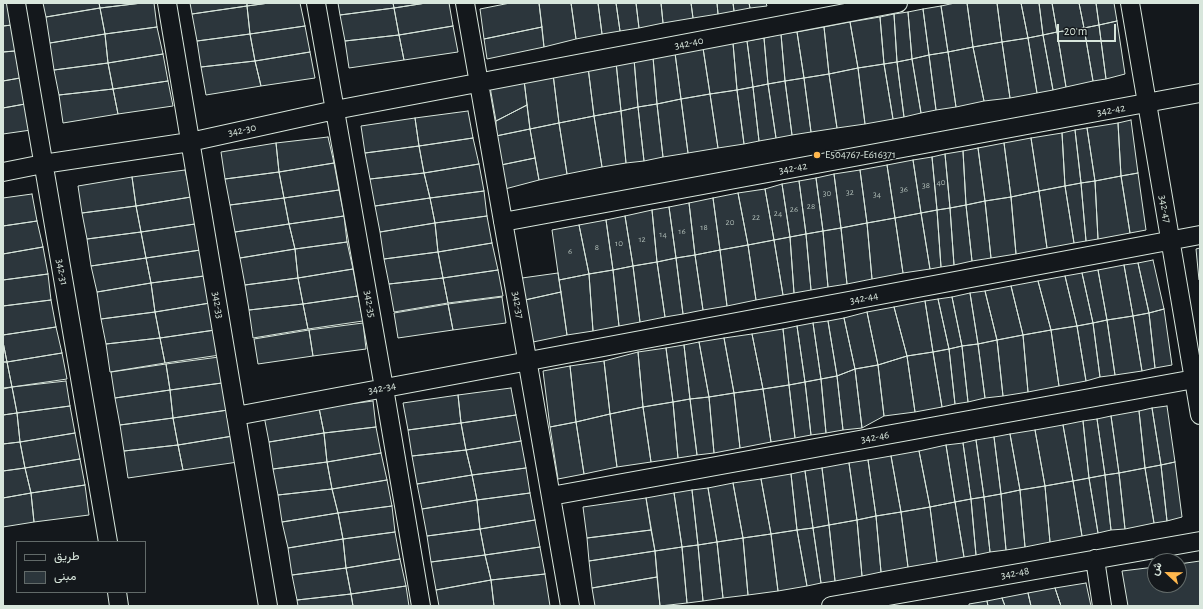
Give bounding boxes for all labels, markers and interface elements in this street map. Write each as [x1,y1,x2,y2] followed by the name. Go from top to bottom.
[1059,16,1118,42] scale bar
[1064,25,1087,37] text: 20 m
[673,34,705,52] street label: 342-40
[1096,101,1126,119] street label: 342-42
[227,121,257,139] street label: 342-30
[825,148,896,162] place label: E504767-E616371
[812,150,822,160] marker: E504767-E616371
[778,159,808,177] street label: 342-42
[936,177,946,187] house number: 40
[922,180,930,190] house number: 38
[900,184,908,194] house number: 36
[846,187,854,197] house number: 32
[823,188,831,198] house number: 30
[873,189,881,199] house number: 34
[1156,194,1174,224] street label: 342-47
[807,201,815,211] house number: 28
[790,204,798,214] house number: 26
[774,208,782,218] house number: 24
[752,212,760,222] house number: 22
[726,217,734,227] house number: 20
[700,222,708,232] house number: 18
[678,226,686,236] house number: 16
[659,229,667,239] house number: 14
[638,234,646,244] house number: 12
[615,238,623,248] house number: 10
[595,242,599,252] house number: 8
[568,246,572,256] house number: 6
[53,258,71,286] street label: 342-31
[361,289,379,319] street label: 342-35
[849,289,879,307] street label: 342-44
[209,290,227,320] street label: 342-33
[509,290,527,320] street label: 342-37
[367,379,397,397] street label: 342-34
[860,428,890,446] street label: 342-46
[16,541,146,593] legend
[54,550,79,562] text: طريق
[1147,553,1187,593] north arrow
[1149,561,1164,577] text: ش
[1000,564,1030,582] street label: 342-48
[54,570,76,582] text: مبنى

